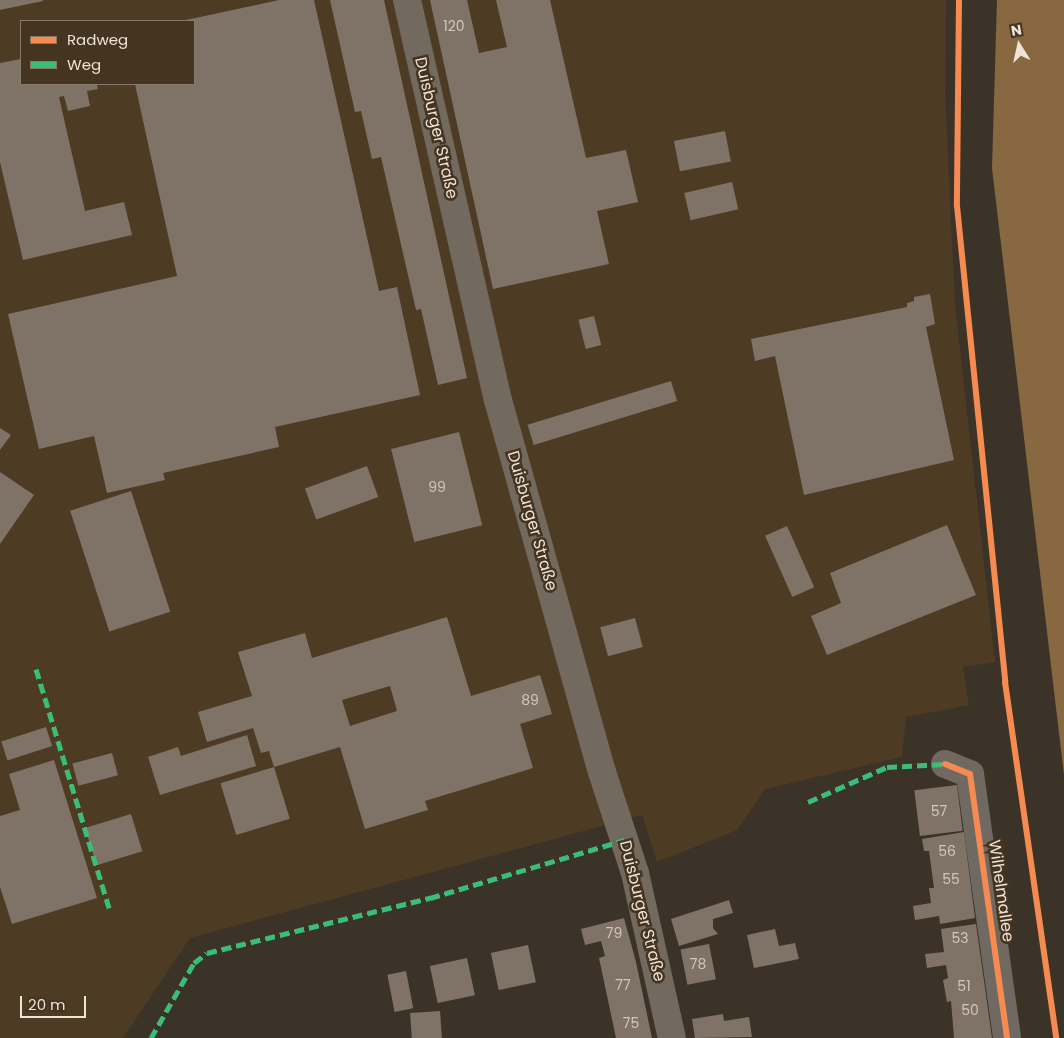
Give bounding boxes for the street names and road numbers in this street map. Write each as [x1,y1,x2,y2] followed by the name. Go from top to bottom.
[410,55,462,201] street label: Duisburger Straße
[503,449,561,593] street label: Duisburger Straße
[615,838,669,984] street label: Duisburger Straße
[984,839,1018,943] street label: Wilhelmallee

